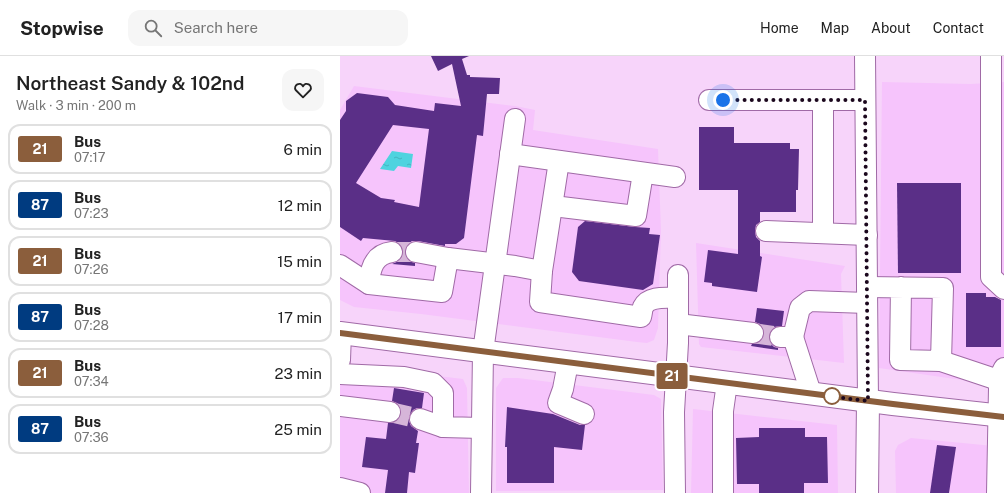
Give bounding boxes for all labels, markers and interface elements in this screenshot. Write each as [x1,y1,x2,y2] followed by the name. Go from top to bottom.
[128,10,408,46] search box
[20,17,104,39] text: Stopwise
[142,17,164,39] icon: search
[174,19,258,36] text: Search here
[760,20,799,36] text: Home
[821,20,849,36] text: Map
[871,20,911,36] text: About
[933,20,984,36] text: Contact
[282,69,324,111] button: heart
[16,72,244,94] text: Northeast Sandy & 102nd
[713,90,733,110] your location
[16,98,136,113] text: Walk · 3 min · 200 m
[74,133,101,150] text: Bus
[33,141,47,157] text: 21
[284,141,322,158] text: 6 min
[74,150,106,165] text: 07:17
[74,189,101,206] text: Bus
[31,197,49,213] text: 87
[278,197,322,214] text: 12 min
[74,206,109,221] text: 07:23
[74,245,101,262] text: Bus
[33,253,47,269] text: 21
[277,253,322,270] text: 15 min
[74,262,109,277] text: 07:26
[74,301,101,318] text: Bus
[31,309,49,325] text: 87
[278,309,322,326] text: 17 min
[74,318,109,333] text: 07:28
[74,357,101,374] text: Bus
[654,363,690,389] line badge: 21
[33,365,47,381] text: 21
[275,365,322,382] text: 23 min
[665,368,679,384] text: 21
[74,374,109,389] text: 07:34
[823,387,841,405] unlabelled marker
[74,413,101,430] text: Bus
[31,421,49,437] text: 87
[274,421,322,438] text: 25 min
[74,430,109,445] text: 07:36

